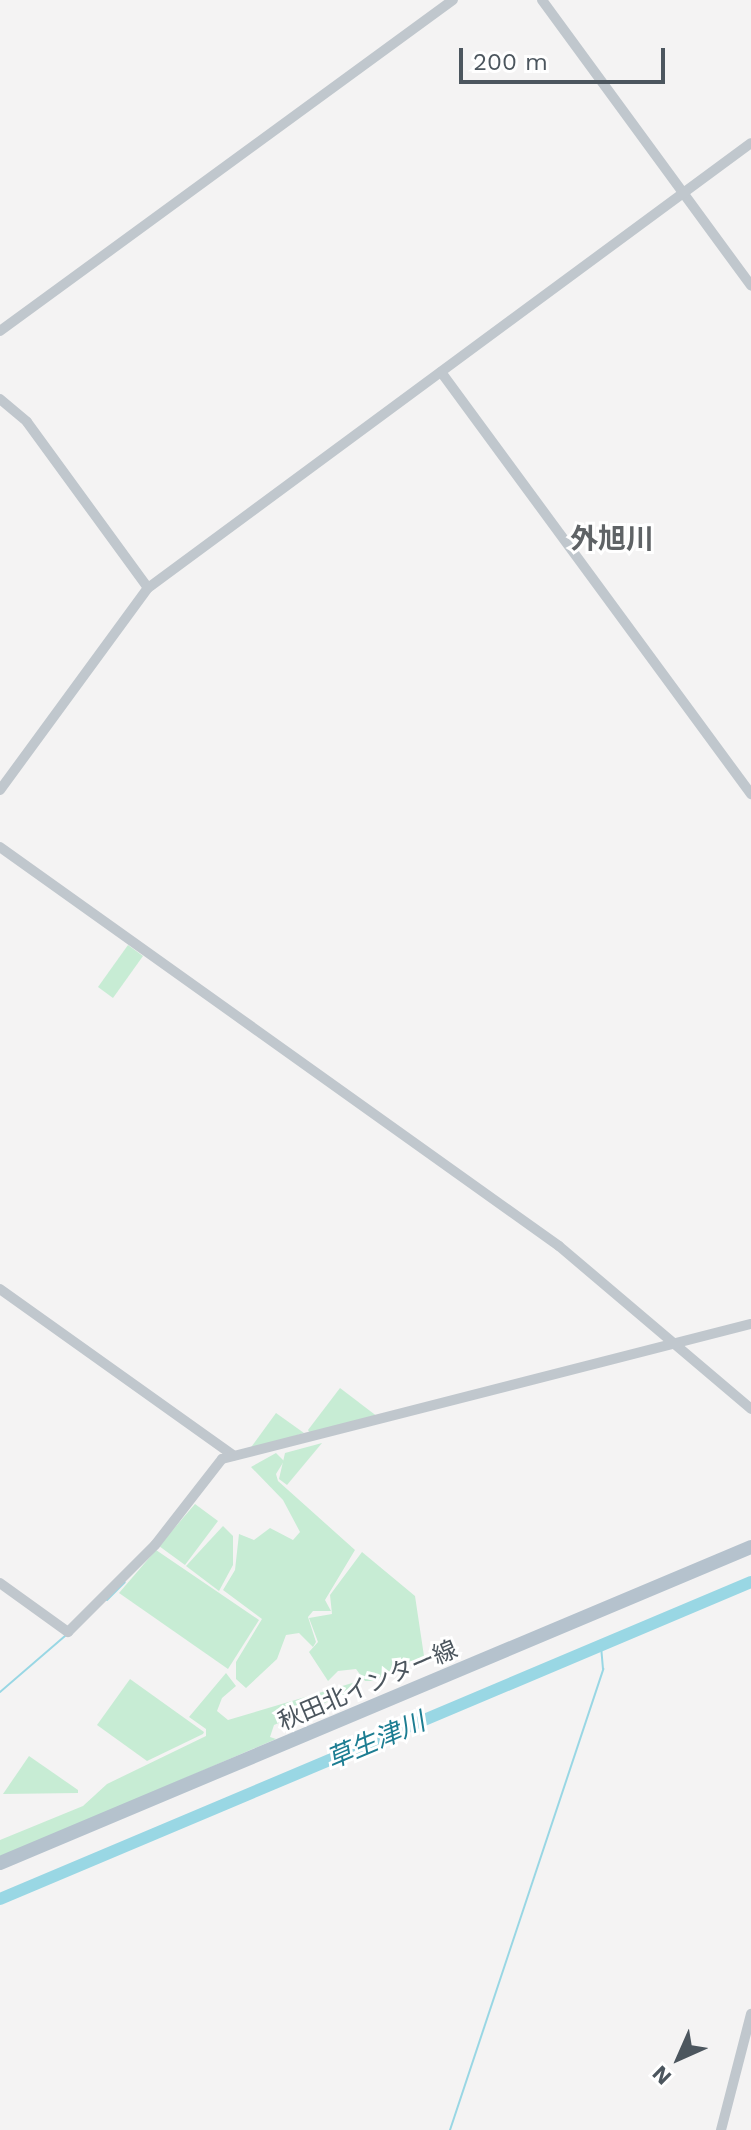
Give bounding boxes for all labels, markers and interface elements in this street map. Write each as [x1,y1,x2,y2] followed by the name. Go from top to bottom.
[463,32,669,82] scale bar
[473,48,548,76] text: 200 m
[570,522,654,556] district label: 外旭川
[274,1635,462,1737] street label: 秋田北インター線
[322,1706,430,1776] water label: 草生津川
[639,2018,719,2098] north arrow
[647,2061,676,2090] text: N

